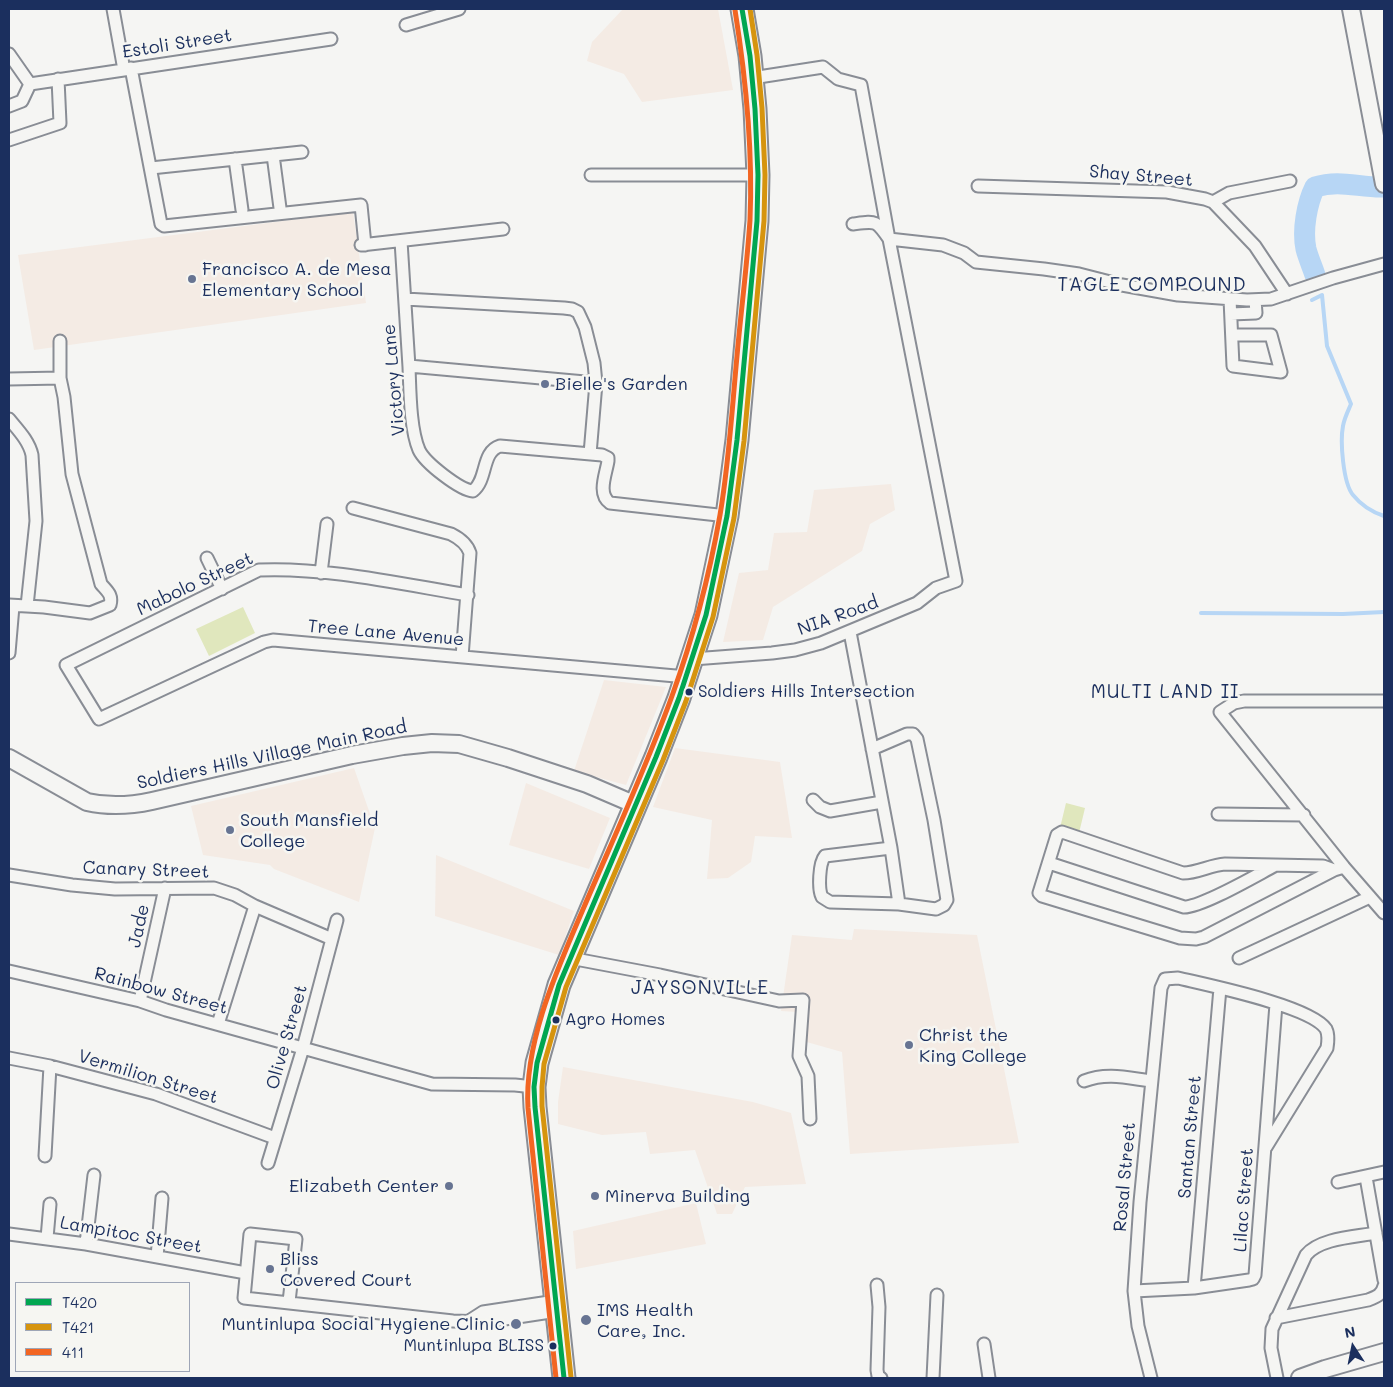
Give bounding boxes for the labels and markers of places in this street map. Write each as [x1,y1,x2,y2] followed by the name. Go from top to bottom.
[202,258,391,300] place label: Francisco A. de Mesa Elementary School
[186,273,198,285] marker: Francisco A. de Mesa Elementary School
[555,373,688,395] place label: Bielle's Garden
[539,378,551,390] marker: Bielle's Garden
[698,682,915,702] place label: Soldiers Hills Intersection
[684,687,694,697] marker: Soldiers Hills Intersection
[240,809,378,852] place label: South Mansfield College
[224,824,236,836] marker: South Mansfield College
[565,1010,665,1030] place label: Agro Homes
[551,1015,561,1025] marker: Agro Homes
[919,1024,1027,1066] place label: Christ the King College
[903,1039,915,1051] marker: Christ the King College
[289,1175,439,1197] place label: Elizabeth Center
[443,1180,455,1192] marker: Elizabeth Center
[605,1185,750,1207] place label: Minerva Building
[589,1190,601,1202] marker: Minerva Building
[280,1248,412,1290] place label: Bliss Covered Court
[264,1263,276,1275] marker: Bliss Covered Court
[597,1299,693,1342] place label: IMS Health Care, Inc.
[221,1313,505,1335] place label: Muntinlupa Social Hygiene Clinic
[579,1313,593,1327] marker: IMS Health Care, Inc.
[509,1317,523,1331] marker: Muntinlupa Social Hygiene Clinic
[403,1336,544,1356] place label: Muntinlupa BLISS
[548,1341,558,1351] marker: Muntinlupa BLISS

